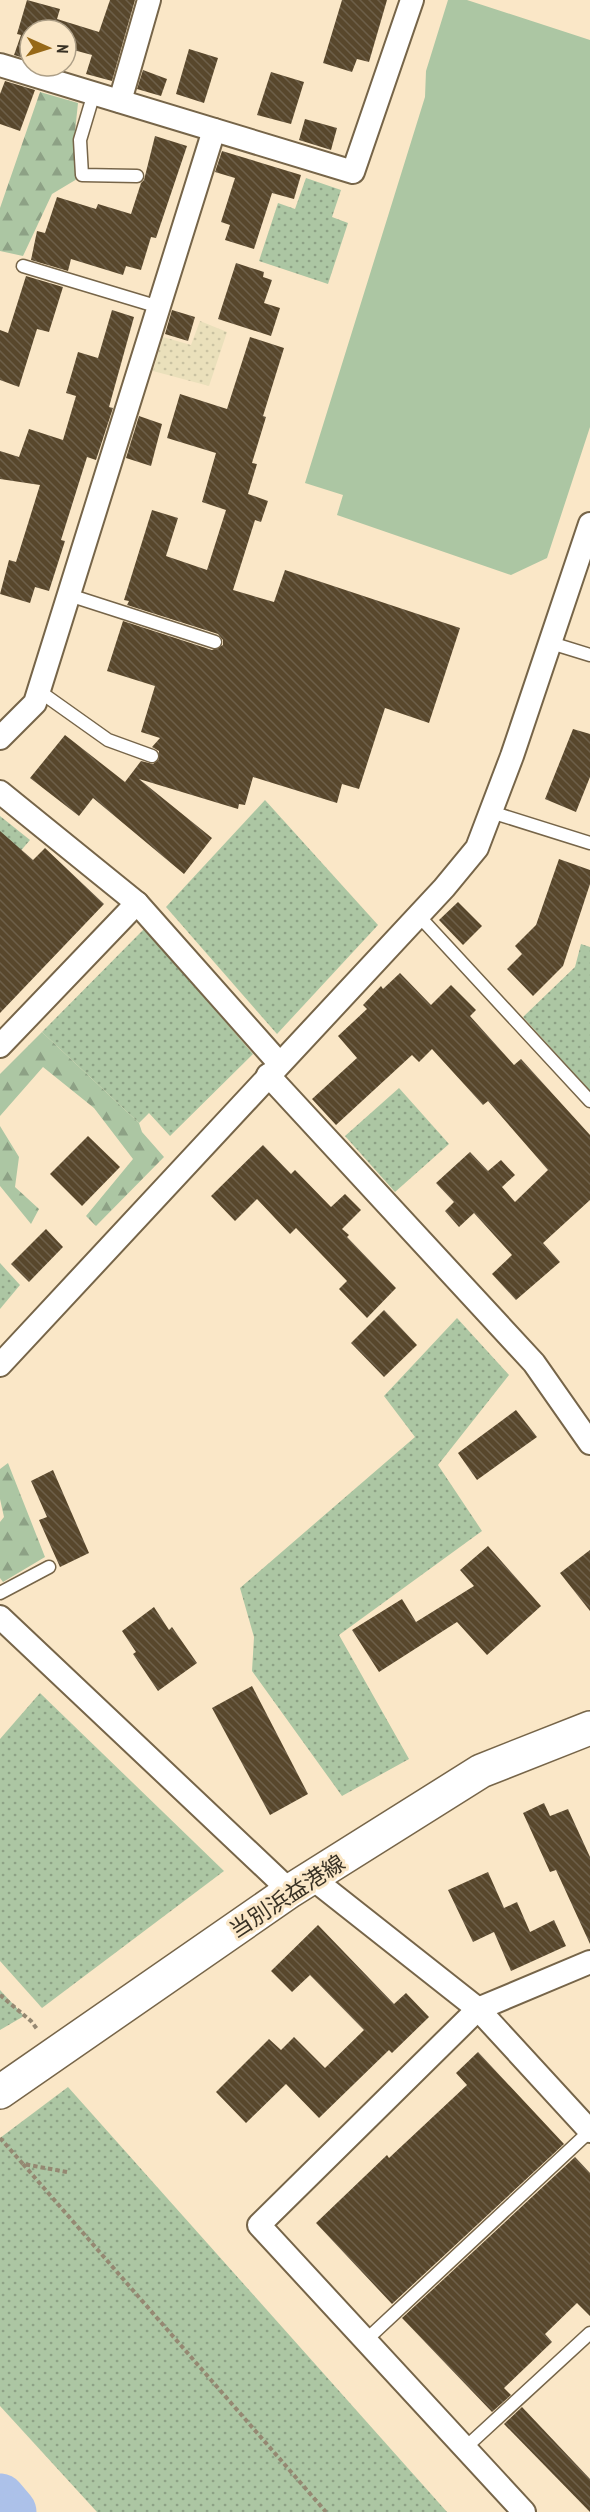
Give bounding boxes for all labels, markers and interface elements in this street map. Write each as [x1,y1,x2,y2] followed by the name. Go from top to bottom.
[18,18,78,78] north arrow
[53,44,73,54] text: N
[224,1848,350,1944] street label: 当別浜益港線

